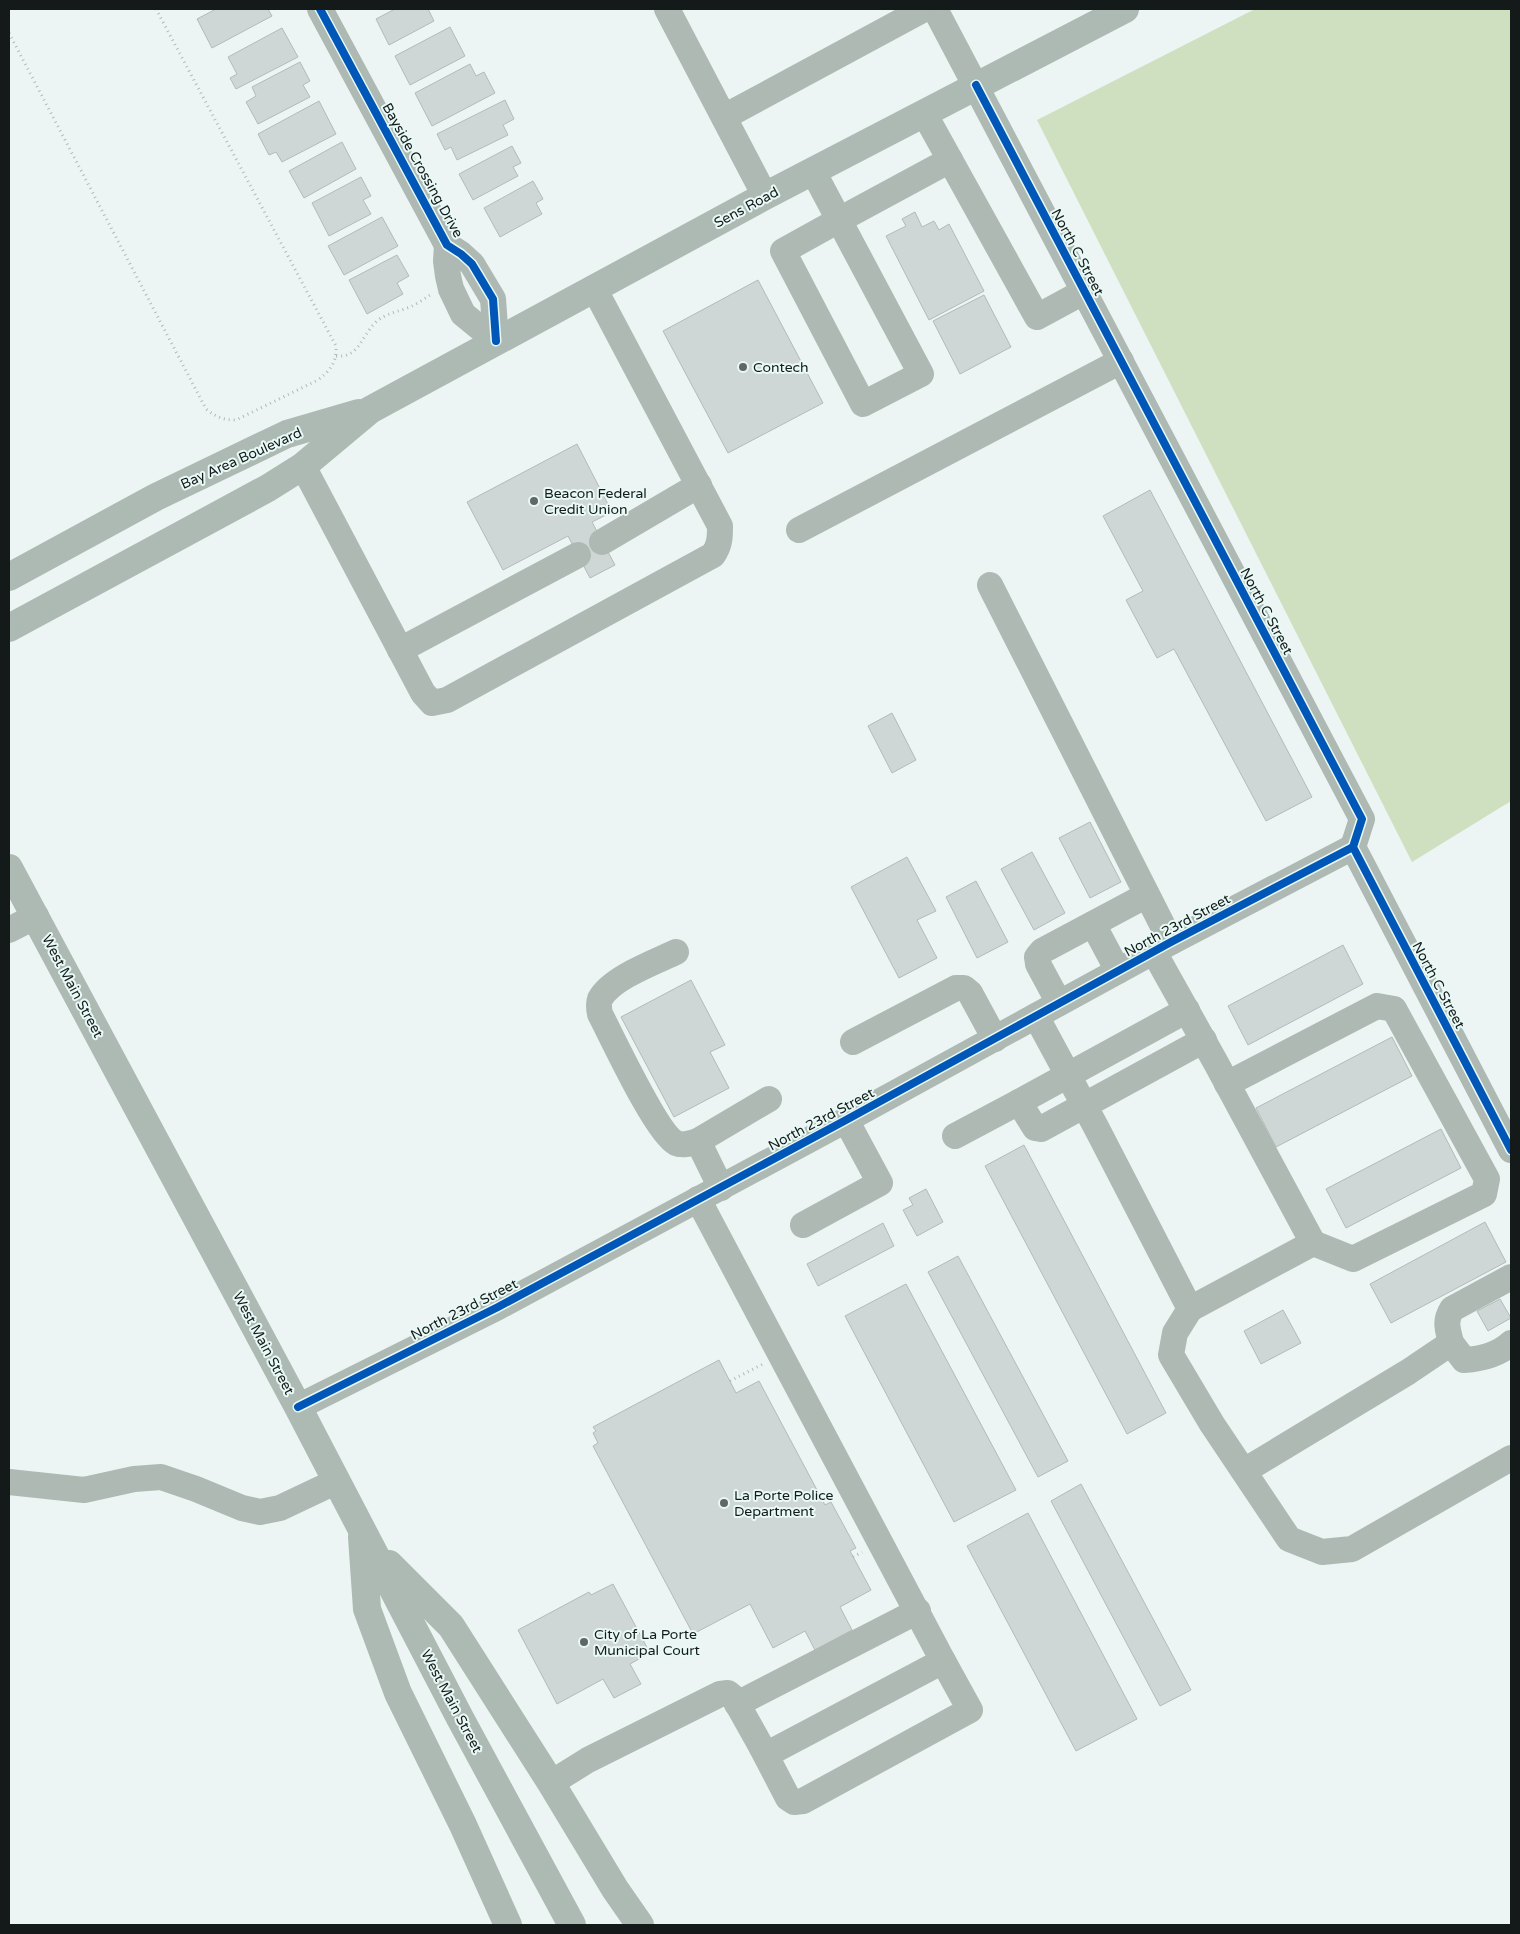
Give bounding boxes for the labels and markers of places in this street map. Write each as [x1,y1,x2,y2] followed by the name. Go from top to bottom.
[753,359,809,376] place label: Contech
[737,361,749,373] marker: Contech
[544,485,647,518] place label: Beacon Federal Credit Union
[528,495,540,507] marker: Beacon Federal Credit Union
[734,1487,834,1520] place label: La Porte Police Department
[718,1497,730,1509] marker: La Porte Police Department
[594,1626,701,1659] place label: City of La Porte Municipal Court
[578,1636,590,1648] marker: City of La Porte Municipal Court

